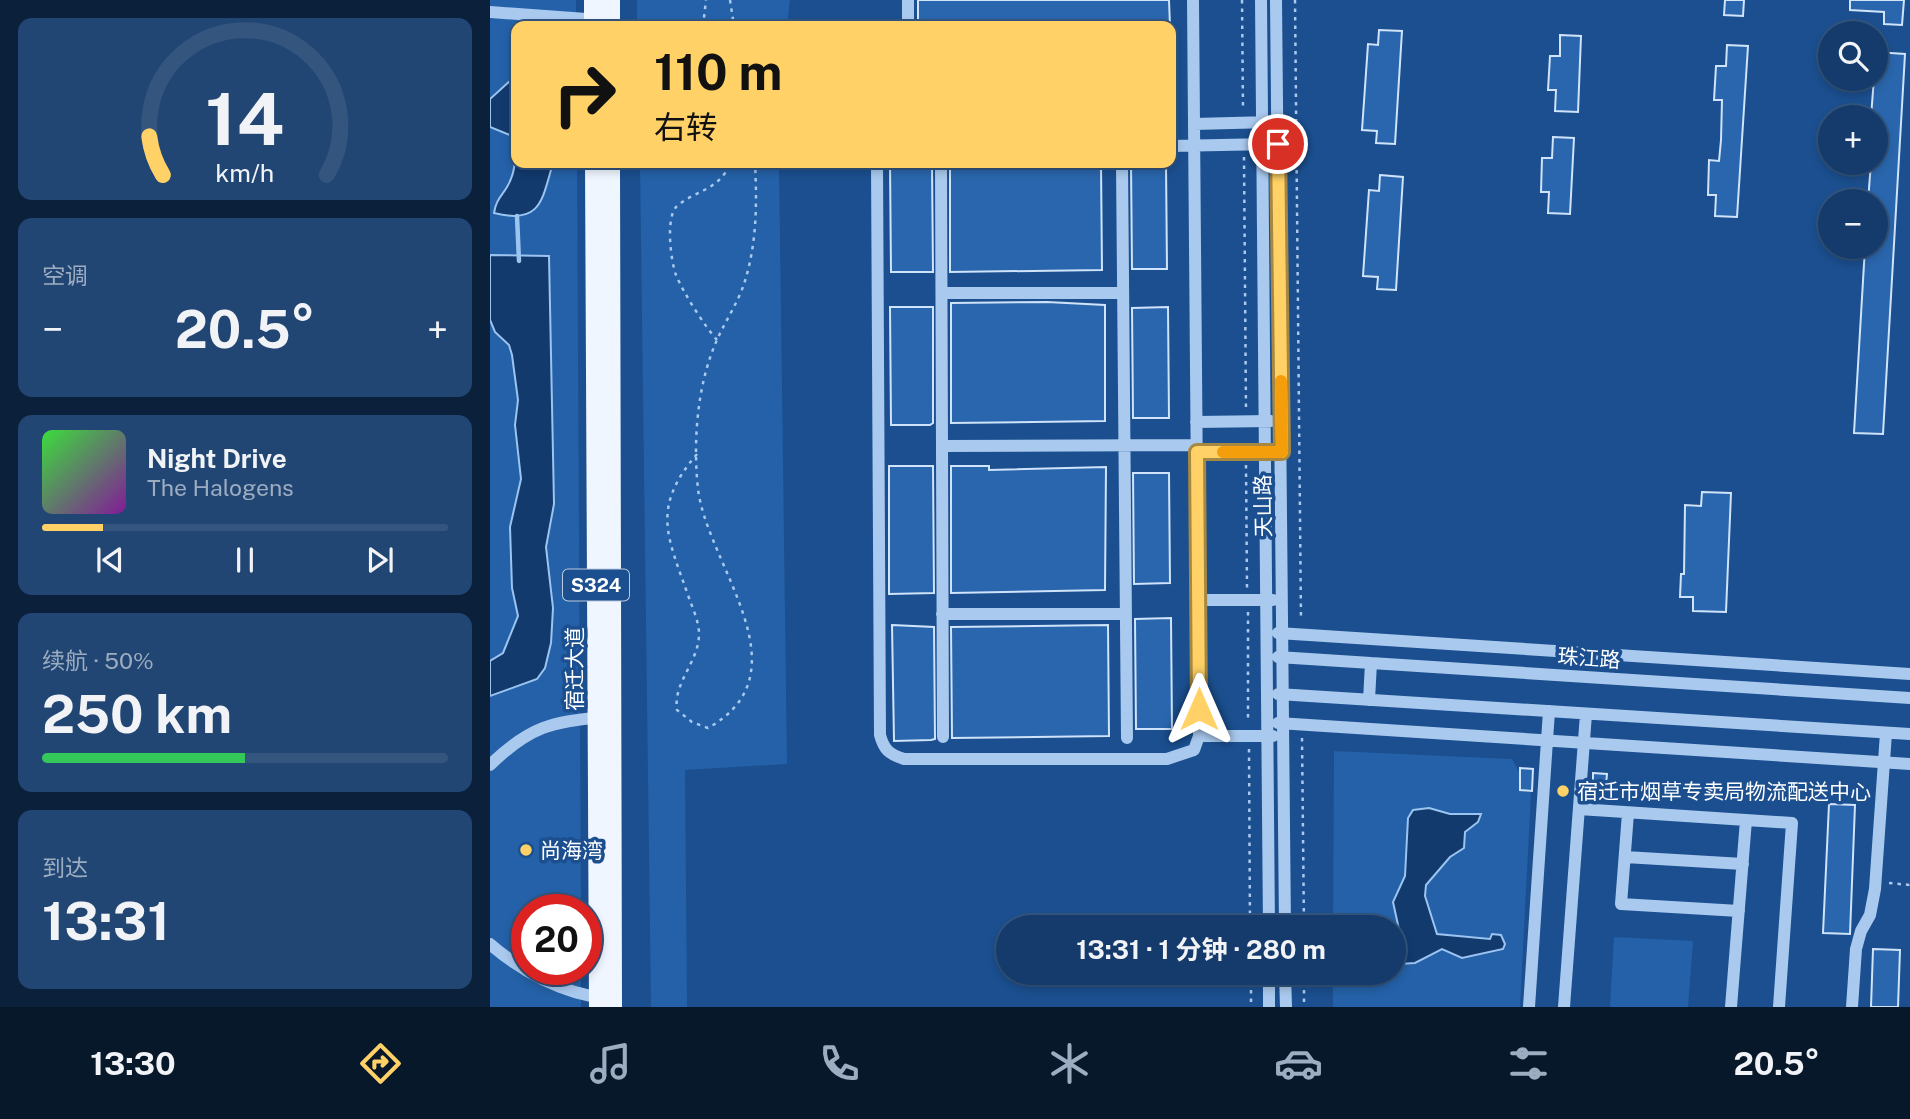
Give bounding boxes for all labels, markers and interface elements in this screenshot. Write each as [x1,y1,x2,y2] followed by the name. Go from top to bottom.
[1818,21,1888,259] map controls
[1818,21,1888,91] button: search
[654,43,782,101] text: 110 m
[539,49,630,140] icon: right
[206,76,284,161] text: 14
[1818,105,1888,175] button: +
[654,109,718,146] text: 右转
[1248,114,1308,174] pin
[1259,125,1297,163] icon: arrive
[216,158,274,188] text: km/h
[1818,189,1888,259] button: −
[42,262,88,289] text: 空调
[175,299,315,360] text: 20.5°
[42,307,63,352] text: −
[427,307,448,352] text: +
[147,443,287,474] text: Night Drive
[147,474,294,501] text: The Halogens
[1250,474,1276,538] street label: 天山路
[91,541,129,579] icon: previous
[226,541,264,579] icon: pause
[361,541,399,579] icon: next
[563,570,629,600] road number: S324
[562,627,587,711] street label: 宿迁大道
[1557,643,1621,673] street label: 珠江路
[42,647,154,674] text: 续航 · 50%
[1162,672,1236,746] position arrow
[42,684,232,745] text: 250 km
[1577,779,1871,804] place label: 宿迁市烟草专卖局物流配送中心
[1555,783,1571,799] marker: 宿迁市烟草专卖局物流配送中心
[540,838,603,863] place label: 尚海湾
[518,842,534,858] marker: 尚海湾
[42,854,88,881] text: 到达
[42,891,170,952] text: 13:31
[511,894,602,985] speed limit sign: 20
[1076,934,1326,965] text: 13:31 · 1 分钟 · 280 m
[356,1039,405,1088] icon: directions
[586,1039,635,1088] icon: music
[815,1039,864,1088] icon: phone
[1045,1039,1094,1088] icon: climate
[1274,1039,1323,1088] icon: car
[1504,1039,1553,1088] icon: filters
[90,1045,176,1082] text: 13:30
[1733,1045,1820,1082] text: 20.5°

